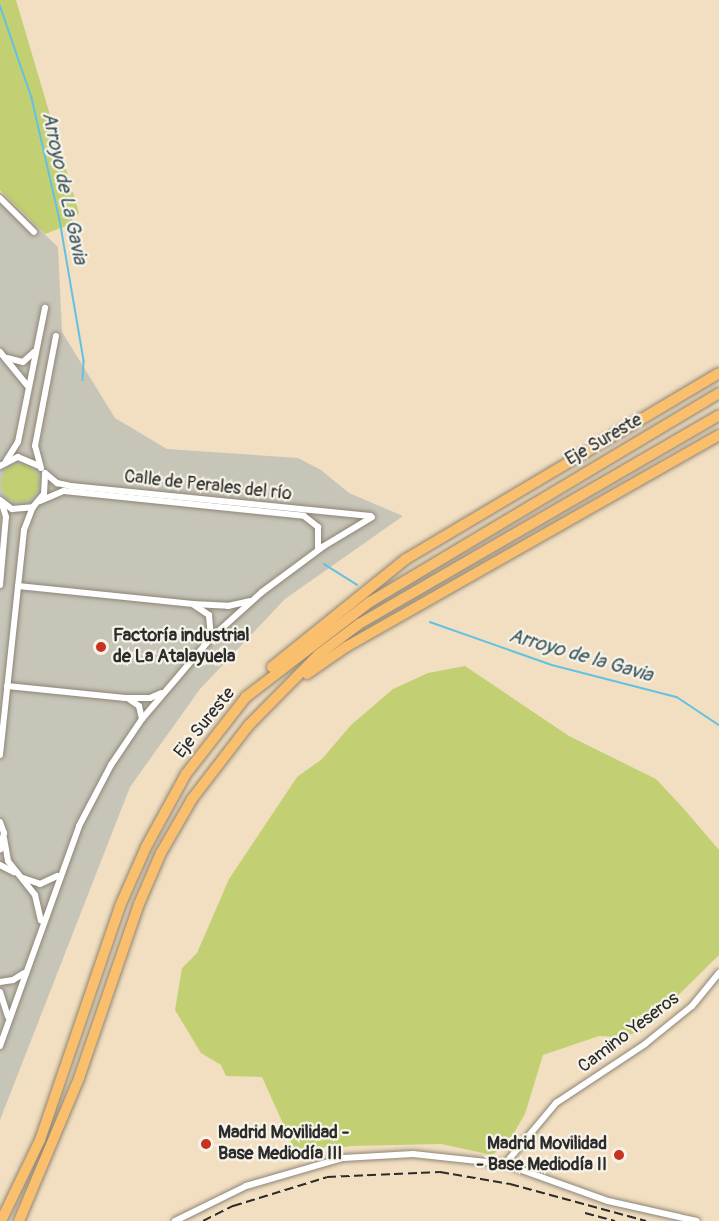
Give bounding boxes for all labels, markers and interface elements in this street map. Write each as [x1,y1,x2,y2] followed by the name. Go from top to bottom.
[37,110,93,266] water label: Arroyo de La Gavia
[562,409,646,471] street label: Eje Sureste
[123,466,293,506] street label: Calle de Perales del río
[506,623,656,687] water label: Arroyo de la Gavia
[113,626,250,668] place label: Factoría industrial de La Atalayuela
[94,640,108,654] marker: Factoría industrial de La Atalayuela
[170,683,240,763] street label: Eje Sureste
[574,988,684,1078] street label: Camino Yeseros
[218,1123,350,1166] place label: Madrid Movilidad - Base Mediodía III
[476,1134,607,1176] place label: Madrid Movilidad - Base Mediodía II
[199,1137,213,1151] marker: Madrid Movilidad - Base Mediodía III
[612,1148,626,1162] marker: Madrid Movilidad - Base Mediodía II

